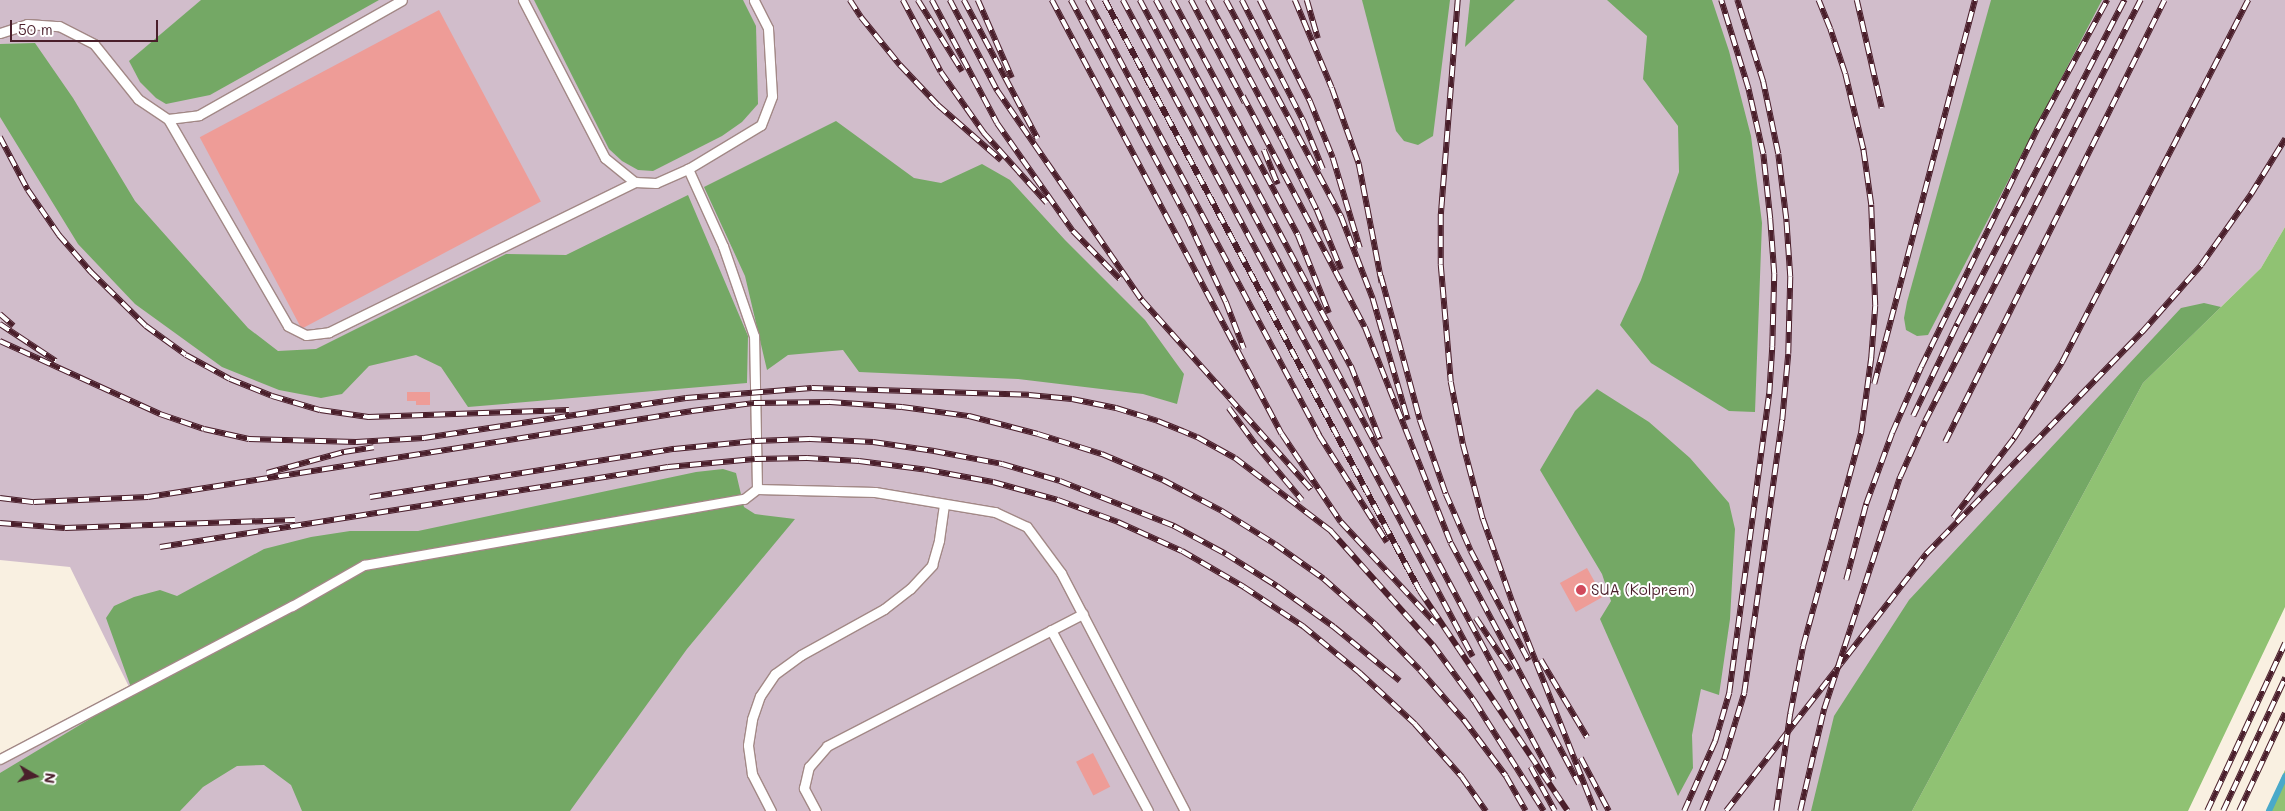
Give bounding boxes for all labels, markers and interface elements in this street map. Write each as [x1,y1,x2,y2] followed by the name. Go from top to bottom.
[12,10,160,42] scale bar
[18,19,53,39] text: 50 m
[1591,581,1695,599] place label: SUA (Kolprem)
[1575,584,1587,596] marker: SUA (Kolprem)
[10,751,60,801] north arrow
[40,772,60,785] text: N

